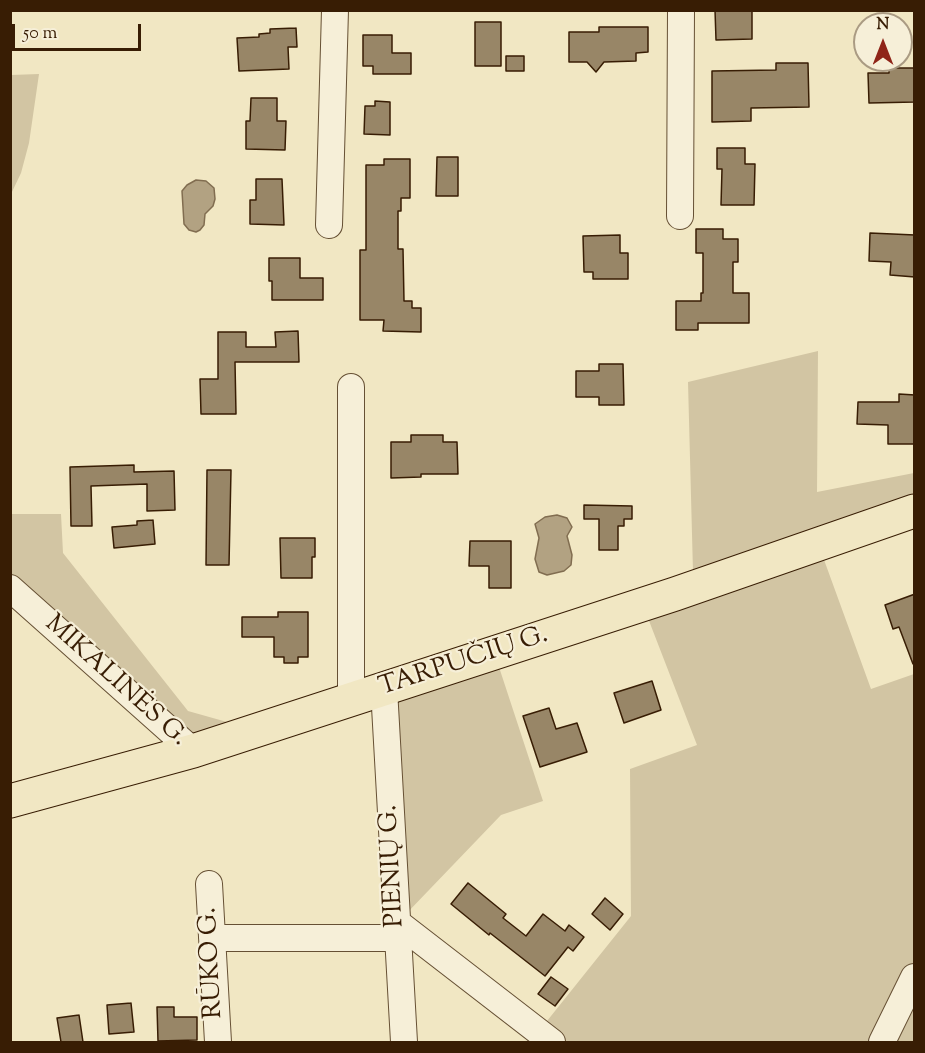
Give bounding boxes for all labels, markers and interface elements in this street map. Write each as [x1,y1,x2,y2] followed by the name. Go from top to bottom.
[15,12,144,50] scale bar
[853,12,913,72] north arrow
[877,14,889,37] text: N
[23,21,57,47] text: 50 m
[37,610,193,754] street label: MIKALINĖS G.
[376,621,552,705] street label: TARPUČIŲ G.
[375,804,413,928] street label: PIENIŲ G.
[195,906,231,1020] street label: RŪKO G.

